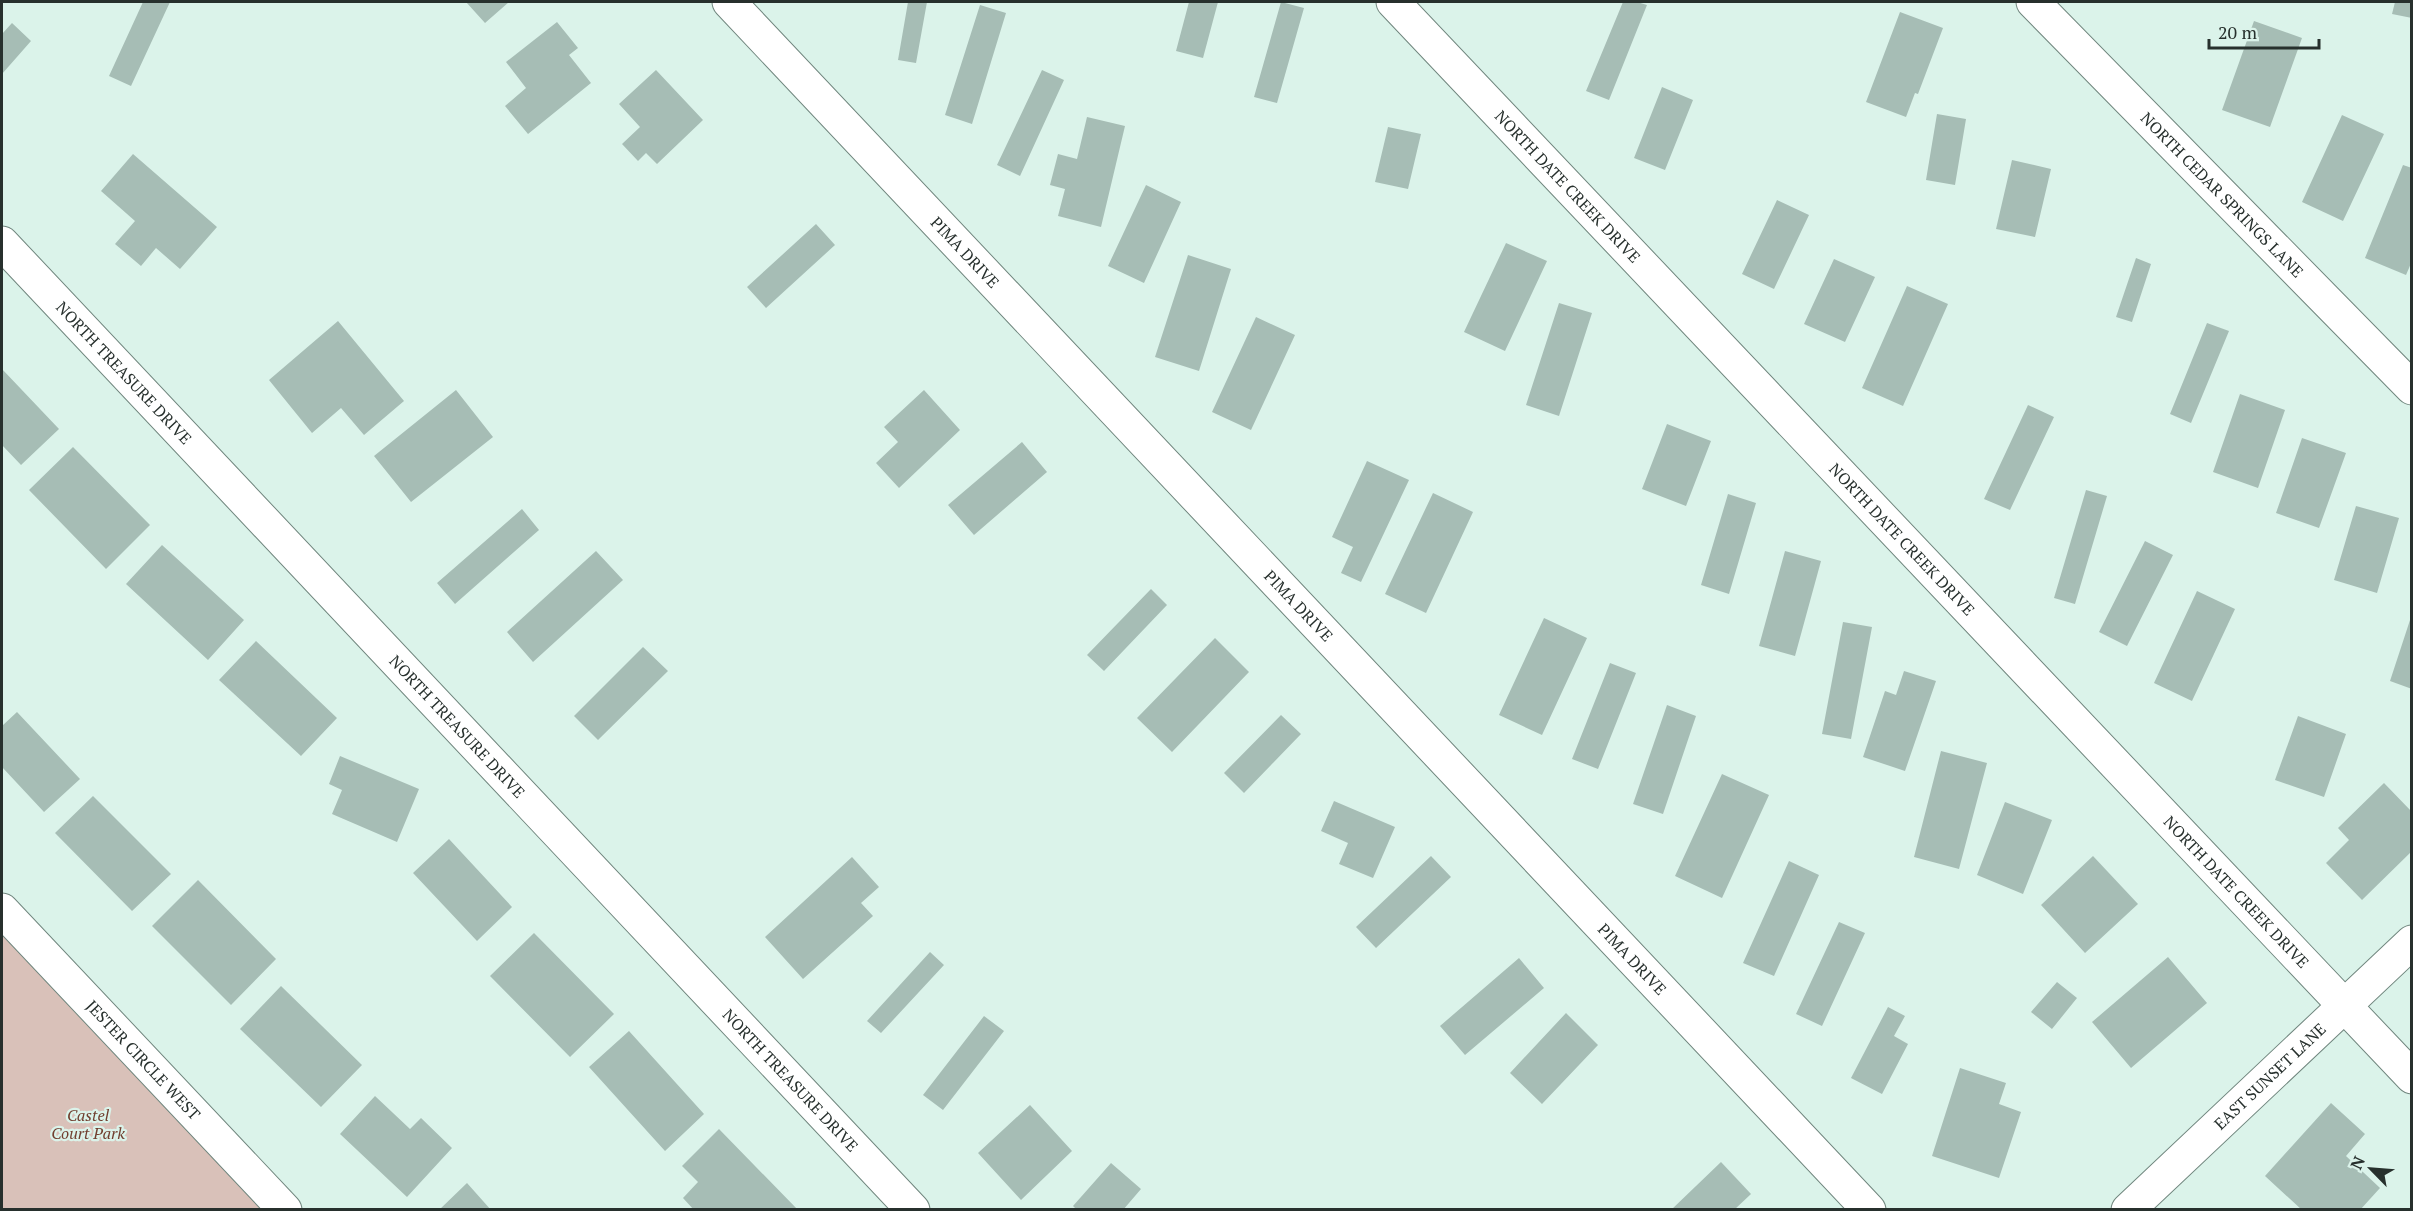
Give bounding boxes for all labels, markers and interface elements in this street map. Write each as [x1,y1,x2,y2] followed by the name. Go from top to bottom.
[2209,12,2318,50] scale bar
[2218,20,2258,44] text: 20 m
[1490,105,1645,267] street label: NORTH DATE CREEK DRIVE
[2136,107,2308,282] street label: NORTH CEDAR SPRINGS LANE
[926,212,1004,293] street label: PIMA DRIVE
[51,296,197,449] street label: NORTH TREASURE DRIVE
[1824,458,1980,620] street label: NORTH DATE CREEK DRIVE
[1259,565,1338,646] street label: PIMA DRIVE
[385,650,530,803] street label: NORTH TREASURE DRIVE
[2159,811,2314,973] street label: NORTH DATE CREEK DRIVE
[1593,918,1671,1000] street label: PIMA DRIVE
[81,995,205,1125] street label: JESTER CIRCLE WEST
[718,1004,863,1156] street label: NORTH TREASURE DRIVE
[2209,1018,2331,1134] street label: EAST SUNSET LANE
[51,1104,125,1144] park label: Castel Court Park
[2341,1139,2401,1199] north arrow
[2345,1153,2370,1173] text: N

